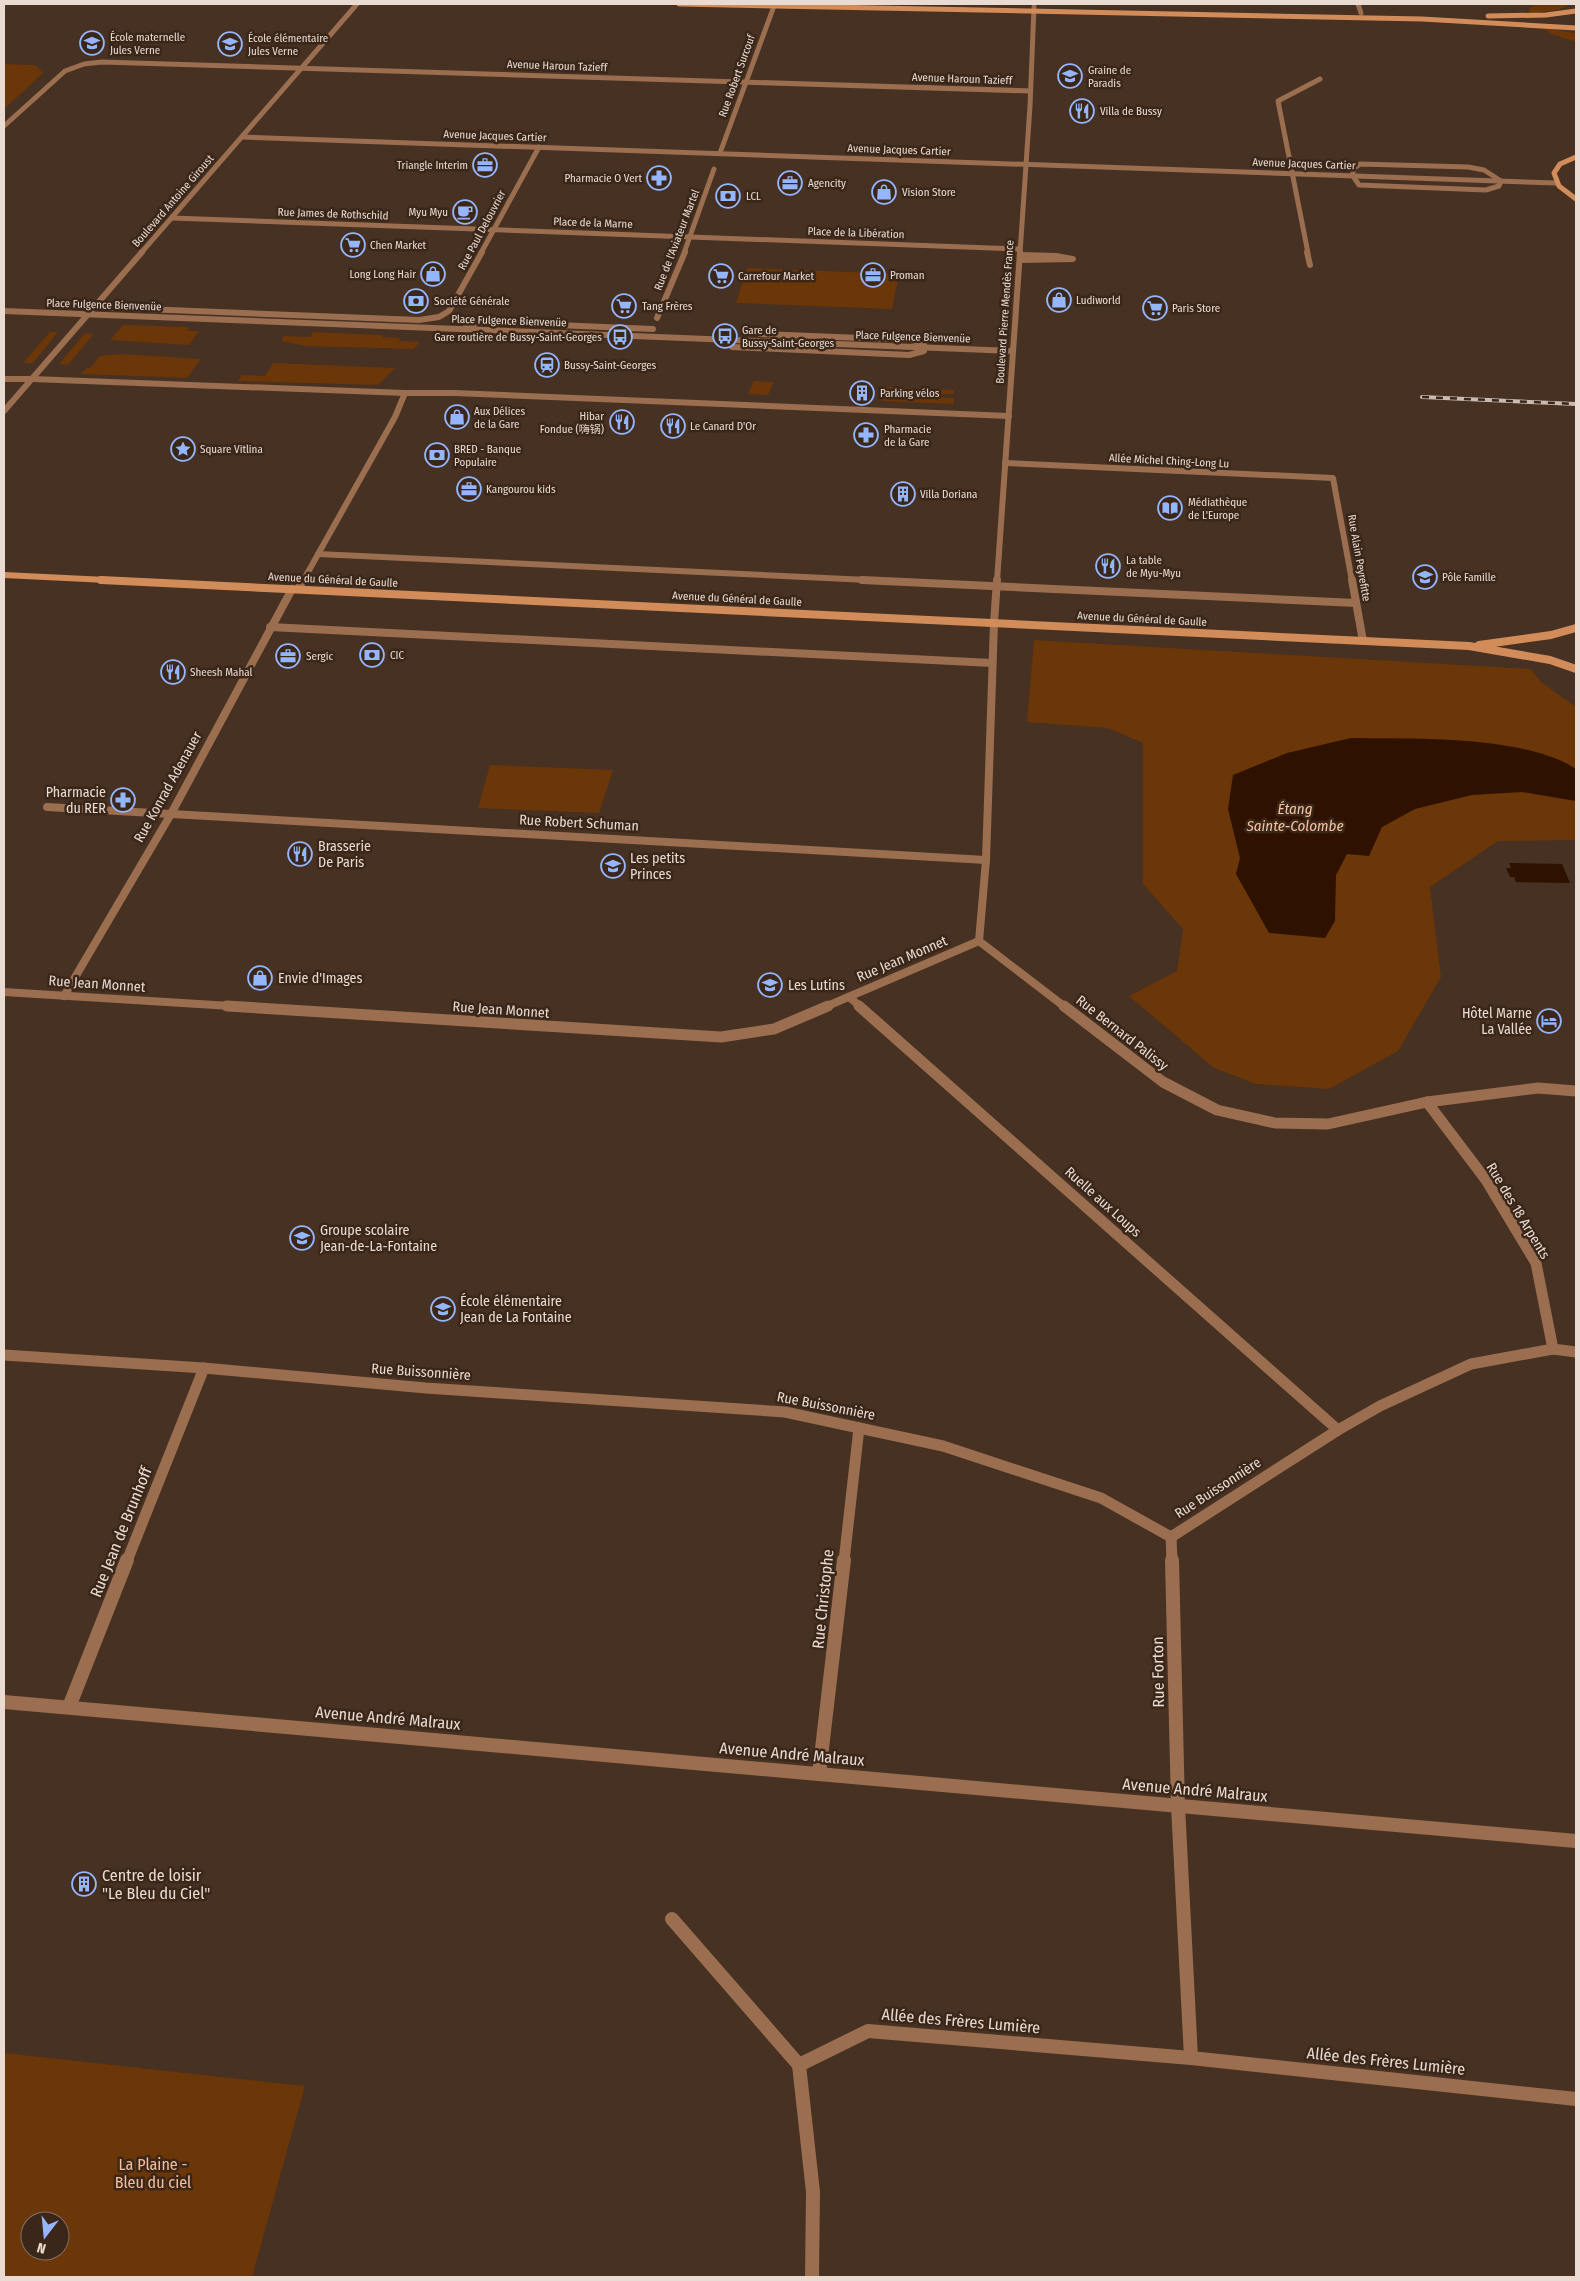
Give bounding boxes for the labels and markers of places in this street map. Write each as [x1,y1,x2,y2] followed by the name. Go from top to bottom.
[79,30,105,56] school or university icon: École maternelle Jules Verne
[110,30,185,57] place label: École maternelle Jules Verne
[217,31,243,57] school or university icon: École élémentaire Jules Verne
[248,31,328,58] place label: École élémentaire Jules Verne
[1057,63,1083,89] school or university icon: Graine de Paradis
[1088,64,1131,90] place label: Graine de Paradis
[1069,98,1095,124] restaurant icon: Villa de Bussy
[1100,105,1162,118] place label: Villa de Bussy
[472,152,498,178] office icon: Triangle Interim
[397,159,468,172] place label: Triangle Interim
[646,165,672,191] pharmacy icon: Pharmacie O Vert
[777,170,803,196] office icon: Agencity
[564,172,642,185] place label: Pharmacie O Vert
[808,177,846,190] place label: Agencity
[871,179,897,205] shop icon: Vision Store
[715,183,741,209] bank icon: LCL
[902,186,956,199] place label: Vision Store
[746,190,761,203] place label: LCL
[452,199,478,225] cafe icon: Myu Myu
[408,206,448,219] place label: Myu Myu
[340,232,366,258] supermarket icon: Chen Market
[370,239,427,252] place label: Chen Market
[420,261,446,287] shop icon: Long Long Hair
[860,262,886,288] office icon: Proman
[708,263,734,289] supermarket icon: Carrefour Market
[349,268,416,281] place label: Long Long Hair
[890,269,925,282] place label: Proman
[738,270,814,283] place label: Carrefour Market
[1046,287,1072,313] shop icon: Ludiworld
[403,288,429,314] bank icon: Société Générale
[611,293,637,319] supermarket icon: Tang Frères
[1076,294,1121,307] place label: Ludiworld
[434,295,510,308] place label: Société Générale
[1142,295,1168,321] supermarket icon: Paris Store
[642,300,693,313] place label: Tang Frères
[1172,302,1220,315] place label: Paris Store
[712,323,738,349] bus stop icon: Gare de Bussy-Saint-Georges
[607,324,633,350] bus stop icon: Gare routière de Bussy-Saint-Georges
[742,324,835,350] place label: Gare de Bussy-Saint-Georges
[434,331,602,344] place label: Gare routière de Bussy-Saint-Georges
[534,352,560,378] station icon: Bussy-Saint-Georges
[564,359,657,372] place label: Bussy-Saint-Georges
[849,380,875,406] building icon: Parking vélos
[880,387,940,400] place label: Parking vélos
[444,404,470,430] shop icon: Aux Délices de la Gare
[474,405,525,431] place label: Aux Délices de la Gare
[609,409,635,435] restaurant icon: Hibar Fondue (嗨锅)
[540,410,604,436] place label: Hibar Fondue (嗨锅)
[660,413,686,439] restaurant icon: Le Canard D'Or
[690,420,756,433] place label: Le Canard D'Or
[853,422,879,448] pharmacy icon: Pharmacie de la Gare
[884,423,931,449] place label: Pharmacie de la Gare
[170,436,196,462] place icon: Square Vitlina
[424,442,450,468] bank icon: BRED - Banque Populaire
[200,443,263,456] place label: Square Vitlina
[454,443,521,469] place label: BRED - Banque Populaire
[456,476,482,502] office icon: Kangourou kids
[890,481,916,507] building icon: Villa Doriana
[486,483,556,496] place label: Kangourou kids
[920,488,977,501] place label: Villa Doriana
[1157,495,1183,521] library icon: Médiathèque de L'Europe
[1188,496,1247,522] place label: Médiathèque de L'Europe
[1095,553,1121,579] restaurant icon: La table de Myu-Myu
[1126,554,1181,580] place label: La table de Myu-Myu
[1412,564,1438,590] school or university icon: Pôle Famille
[1442,571,1496,584] place label: Pôle Famille
[359,642,385,668] bank icon: CIC
[275,643,301,669] office icon: Sergic
[390,649,404,662] place label: CIC
[306,650,334,663] place label: Sergic
[160,659,186,685] restaurant icon: Sheesh Mahal
[190,666,252,679] place label: Sheesh Mahal
[46,784,106,817] place label: Pharmacie du RER
[110,787,136,813] pharmacy icon: Pharmacie du RER
[318,838,371,871] place label: Brasserie De Paris
[287,841,313,867] restaurant icon: Brasserie De Paris
[630,850,685,883] place label: Les petits Princes
[600,853,626,879] school or university icon: Les petits Princes
[247,965,273,991] shop icon: Envie d'Images
[278,970,362,987] place label: Envie d'Images
[757,972,783,998] school or university icon: Les Lutins
[788,977,845,994] place label: Les Lutins
[1462,1005,1532,1038] place label: Hôtel Marne La Vallée
[1536,1008,1562,1034] hotel icon: Hôtel Marne La Vallée
[320,1222,437,1255] place label: Groupe scolaire Jean-de-La-Fontaine
[289,1225,315,1251] school or university icon: Groupe scolaire Jean-de-La-Fontaine
[460,1292,572,1326] place label: École élémentaire Jean de La Fontaine
[430,1296,456,1322] school or university icon: École élémentaire Jean de La Fontaine
[102,1866,210,1903] place label: Centre de loisir "Le Bleu du Ciel"
[71,1871,97,1897] building icon: Centre de loisir "Le Bleu du Ciel"

